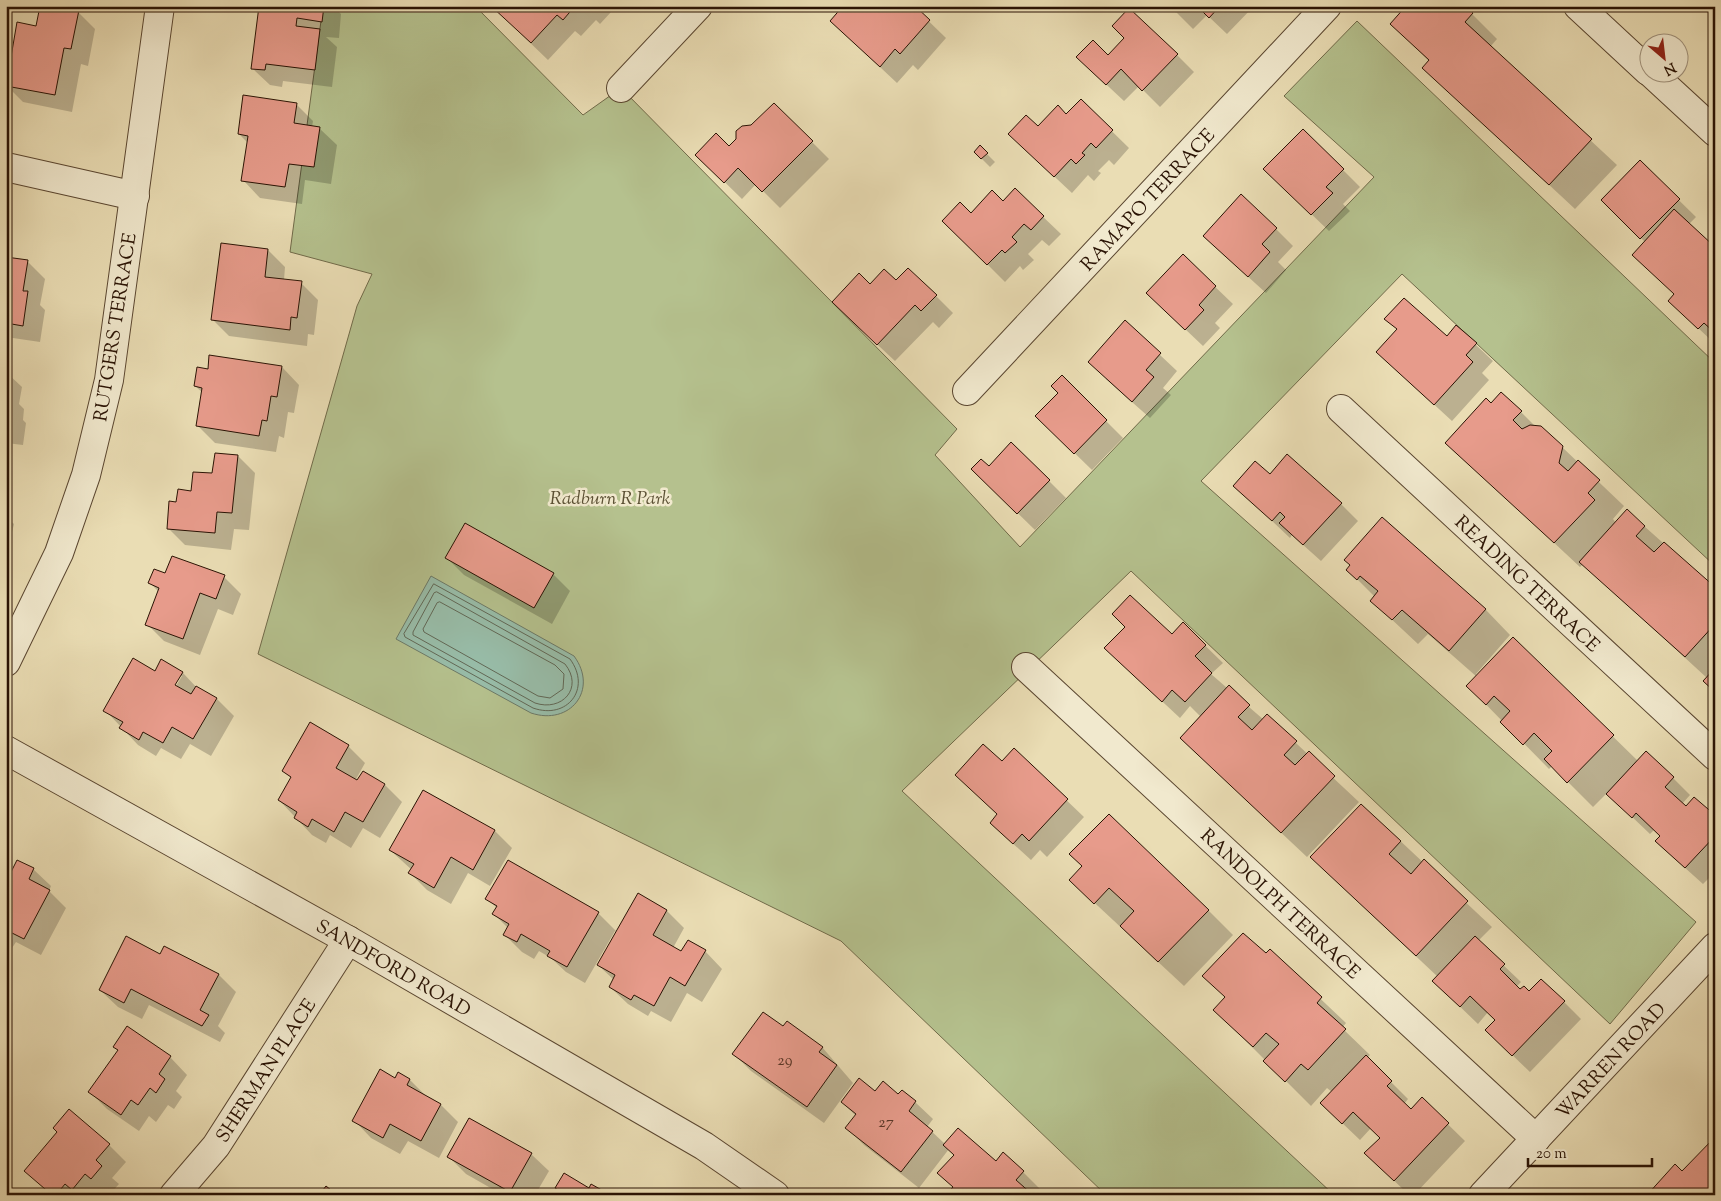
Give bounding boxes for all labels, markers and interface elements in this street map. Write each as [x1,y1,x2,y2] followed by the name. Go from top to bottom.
[1638,32,1688,82] north arrow
[1660,56,1679,79] text: N
[1075,123,1223,278] street label: RAMAPO TERRACE
[88,231,145,424] street label: RUTGERS TERRACE
[550,486,671,513] park label: Radburn R Park
[1448,510,1605,660] street label: READING TERRACE
[1193,823,1366,987] street label: RANDOLPH TERRACE
[310,914,475,1025] street label: SANDFORD ROAD
[210,994,324,1149] street label: SHERMAN PLACE
[1551,997,1673,1126] street label: WARREN ROAD
[777,1050,793,1073] house number: 29
[878,1112,894,1135] house number: 27
[1528,1136,1652,1168] scale bar
[1536,1144,1567,1165] text: 20 m

